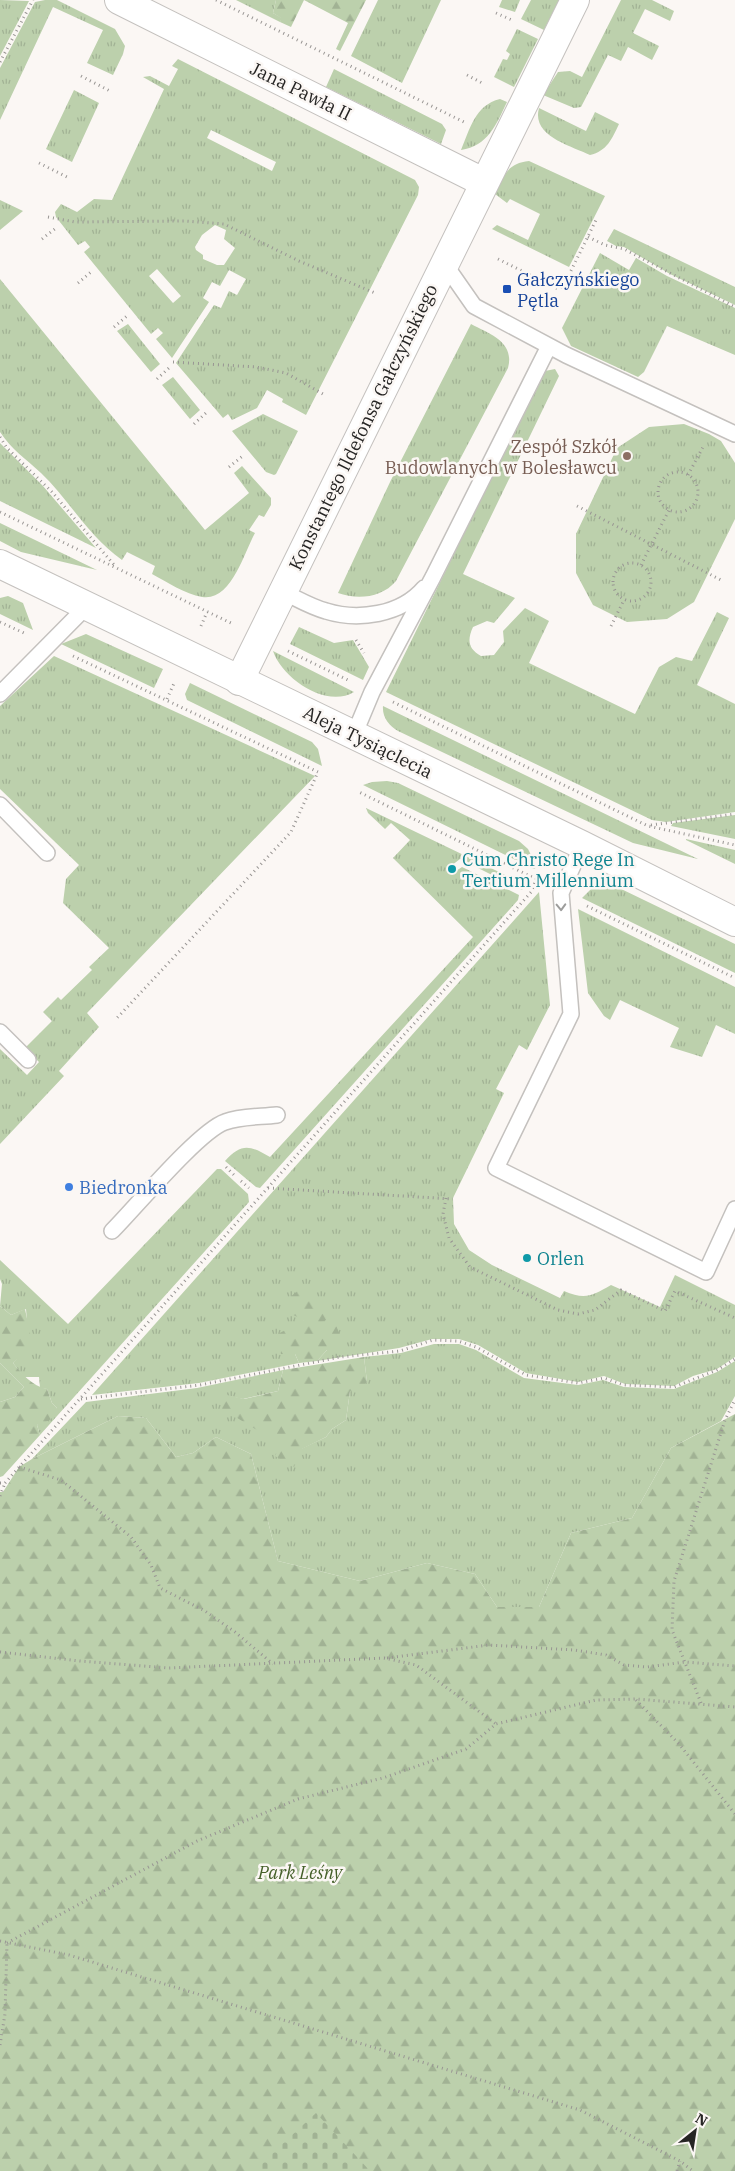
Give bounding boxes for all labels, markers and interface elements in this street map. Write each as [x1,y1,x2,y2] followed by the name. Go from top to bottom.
[246,57,356,125] street label: Jana Pawła II
[517,268,640,312] place label: Gałczyńskiego Pętla
[284,280,442,574] street label: Konstantego Ildefonsa Gałczyńskiego
[501,283,513,295] marker: Gałczyńskiego Pętla
[385,435,617,479] place label: Zespół Szkół Budowlanych w Bolesławcu
[621,450,633,462] marker: Zespół Szkół Budowlanych w Bolesławcu
[299,701,437,783] street label: Aleja Tysiąclecia
[462,848,635,892] place label: Cum Christo Rege In Tertium Millennium
[446,863,458,875] marker: Cum Christo Rege In Tertium Millennium
[556,904,566,911] one-way arrow
[79,1176,168,1199] place label: Biedronka
[63,1181,75,1193] marker: Biedronka
[537,1247,584,1270] place label: Orlen
[521,1252,533,1264] marker: Orlen
[257,1861,344,1884] park label: Park Leśny
[670,2106,720,2156] north arrow
[692,2109,711,2130] text: N

